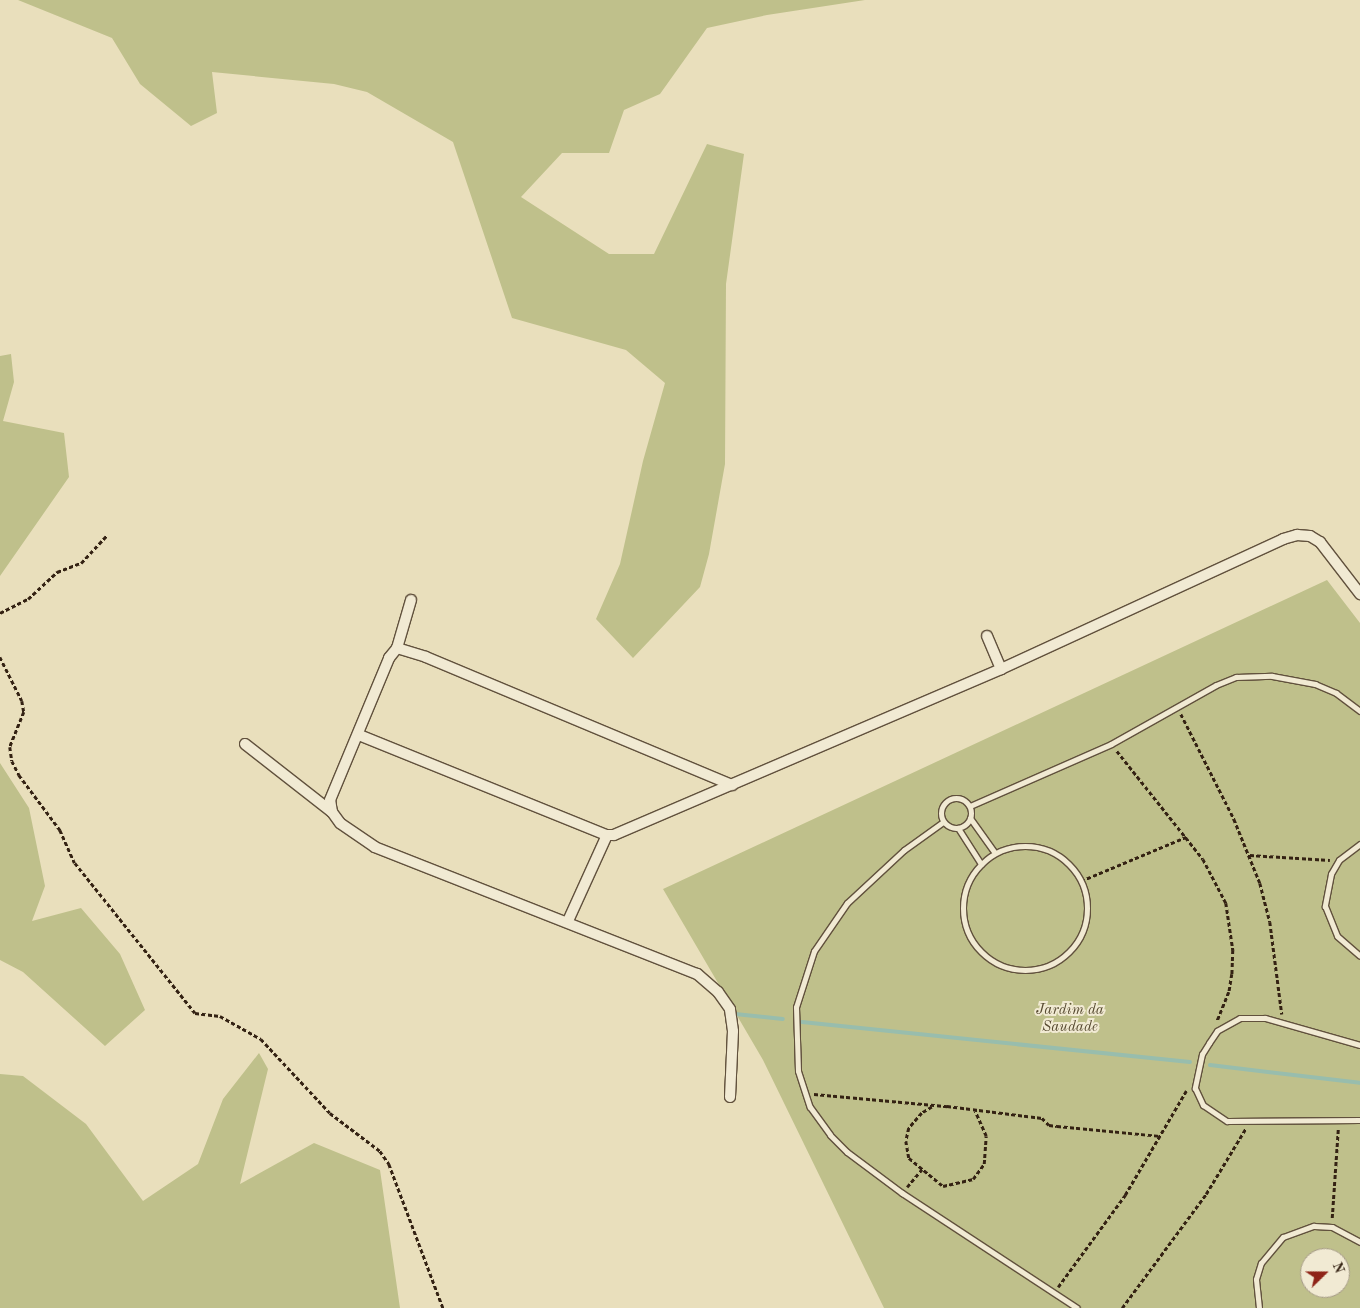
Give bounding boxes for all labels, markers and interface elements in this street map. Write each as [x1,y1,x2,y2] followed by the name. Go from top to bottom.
[1036,1001,1104,1036] park label: Jardim da Saudade
[1300,1248,1350,1298] north arrow
[1329,1260,1346,1275] text: N

